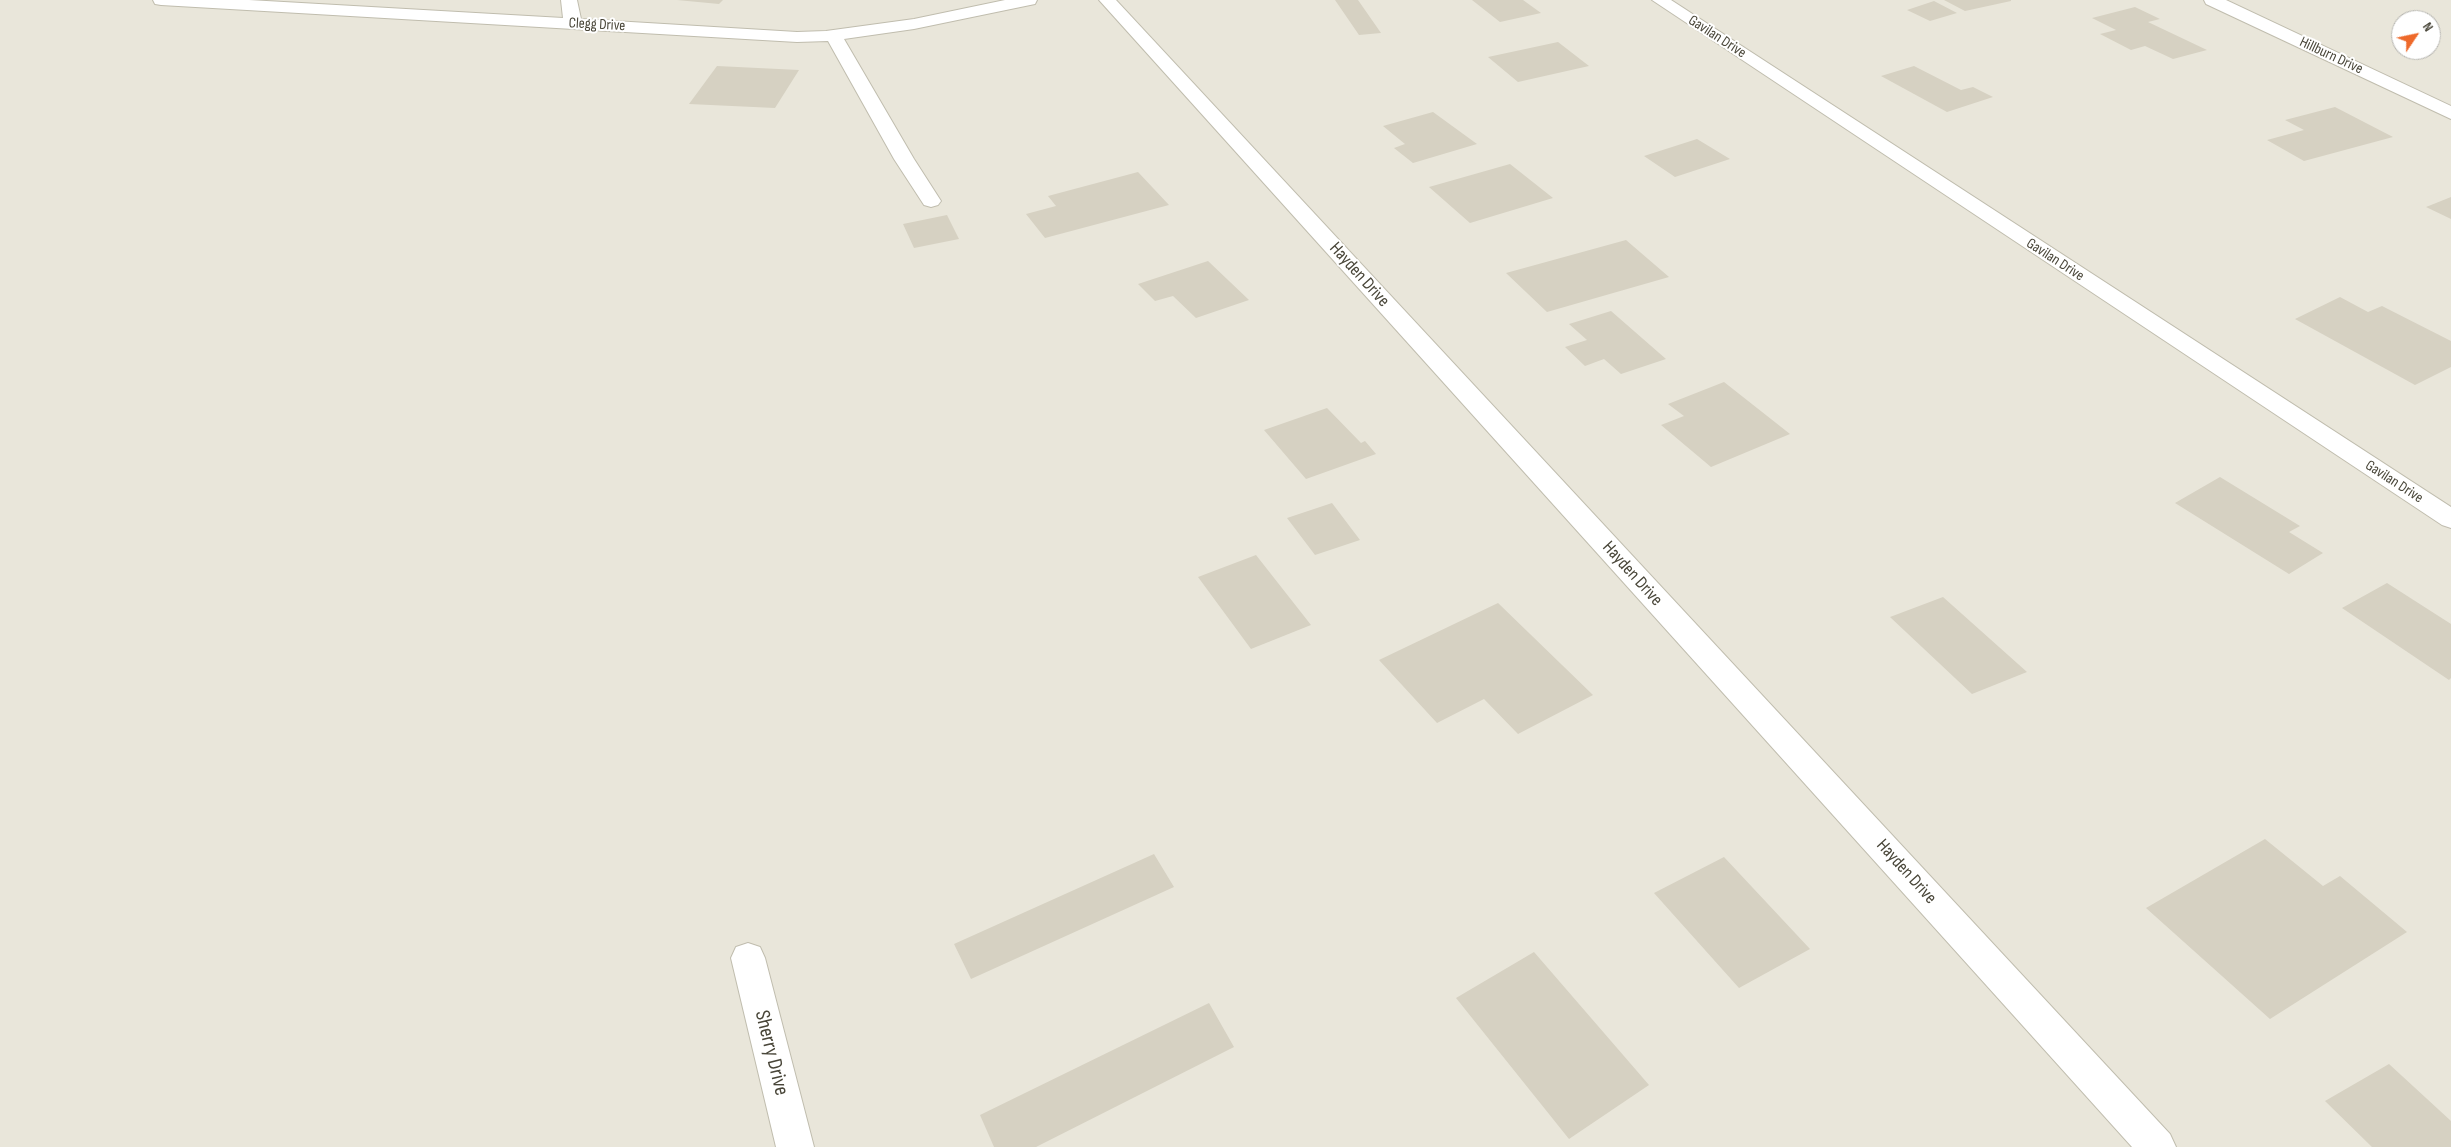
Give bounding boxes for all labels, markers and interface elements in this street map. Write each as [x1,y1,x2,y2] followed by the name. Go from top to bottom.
[2391,10,2441,60] north arrow
[1685,12,1749,62] street label: Gavilan Drive
[568,15,626,35] street label: Clegg Drive
[2419,19,2437,35] text: N
[2296,34,2366,78] street label: Hillburn Drive
[2023,235,2087,285] street label: Gavilan Drive
[1324,238,1394,312] street label: Hayden Drive
[2362,457,2426,507] street label: Gavilan Drive
[1597,537,1667,611] street label: Hayden Drive
[1871,835,1941,909] street label: Hayden Drive
[748,1008,794,1098] street label: Sherry Drive

